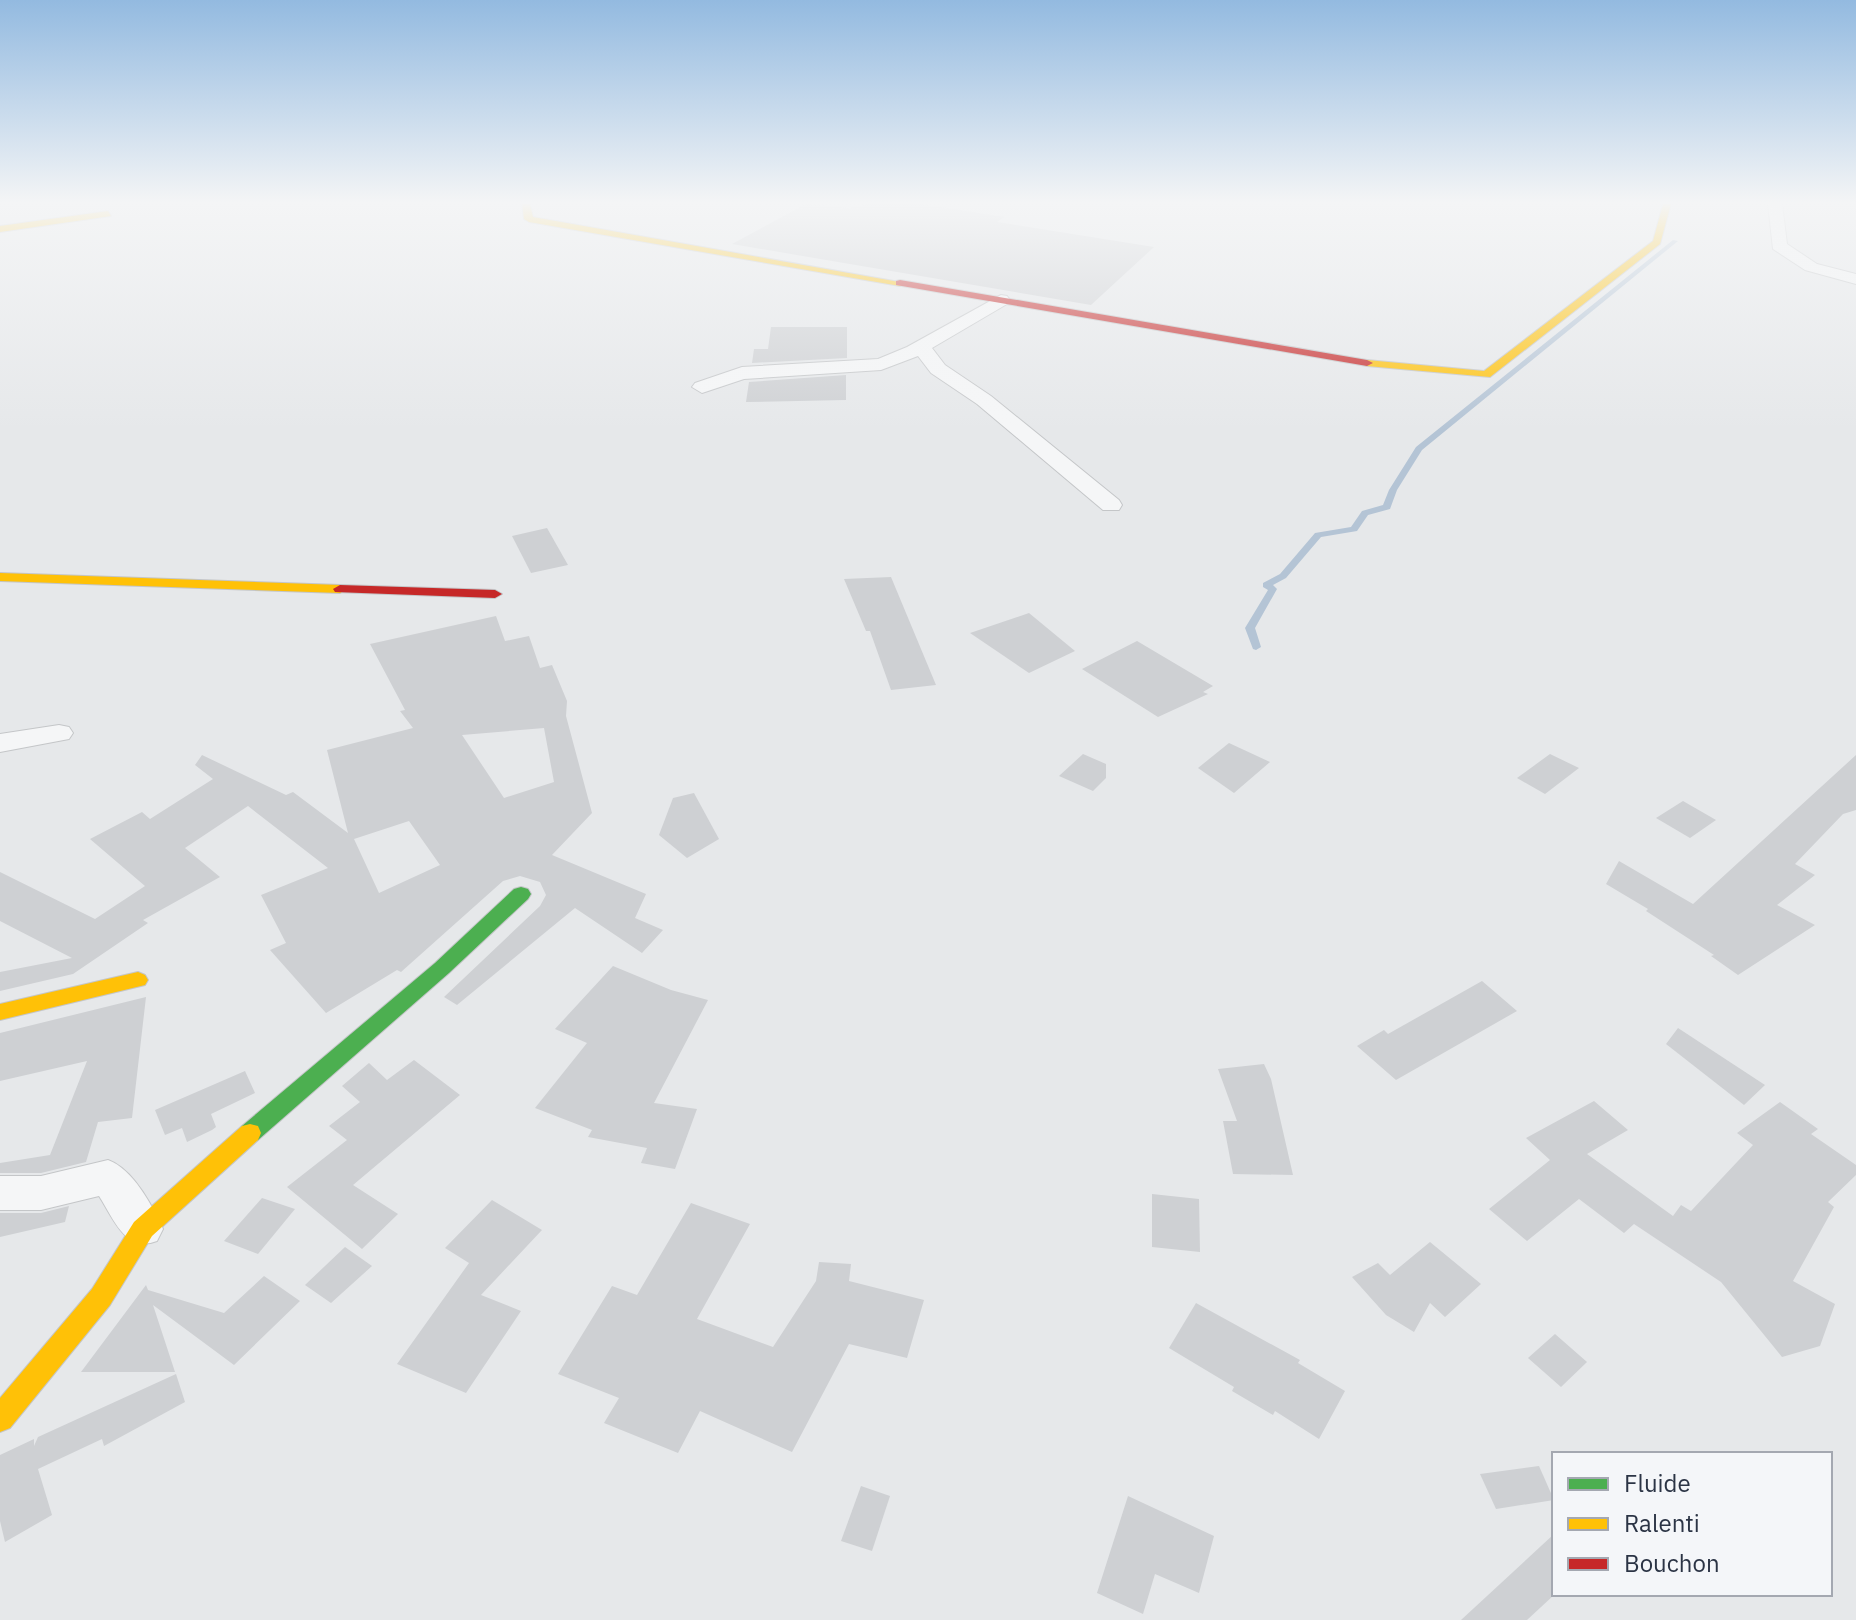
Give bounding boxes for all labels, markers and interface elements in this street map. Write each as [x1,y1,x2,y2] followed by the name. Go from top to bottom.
[1552,1452,1832,1596] legend
[1624,1467,1691,1499] text: Fluide
[1624,1507,1700,1539] text: Ralenti
[1624,1547,1720,1579] text: Bouchon

